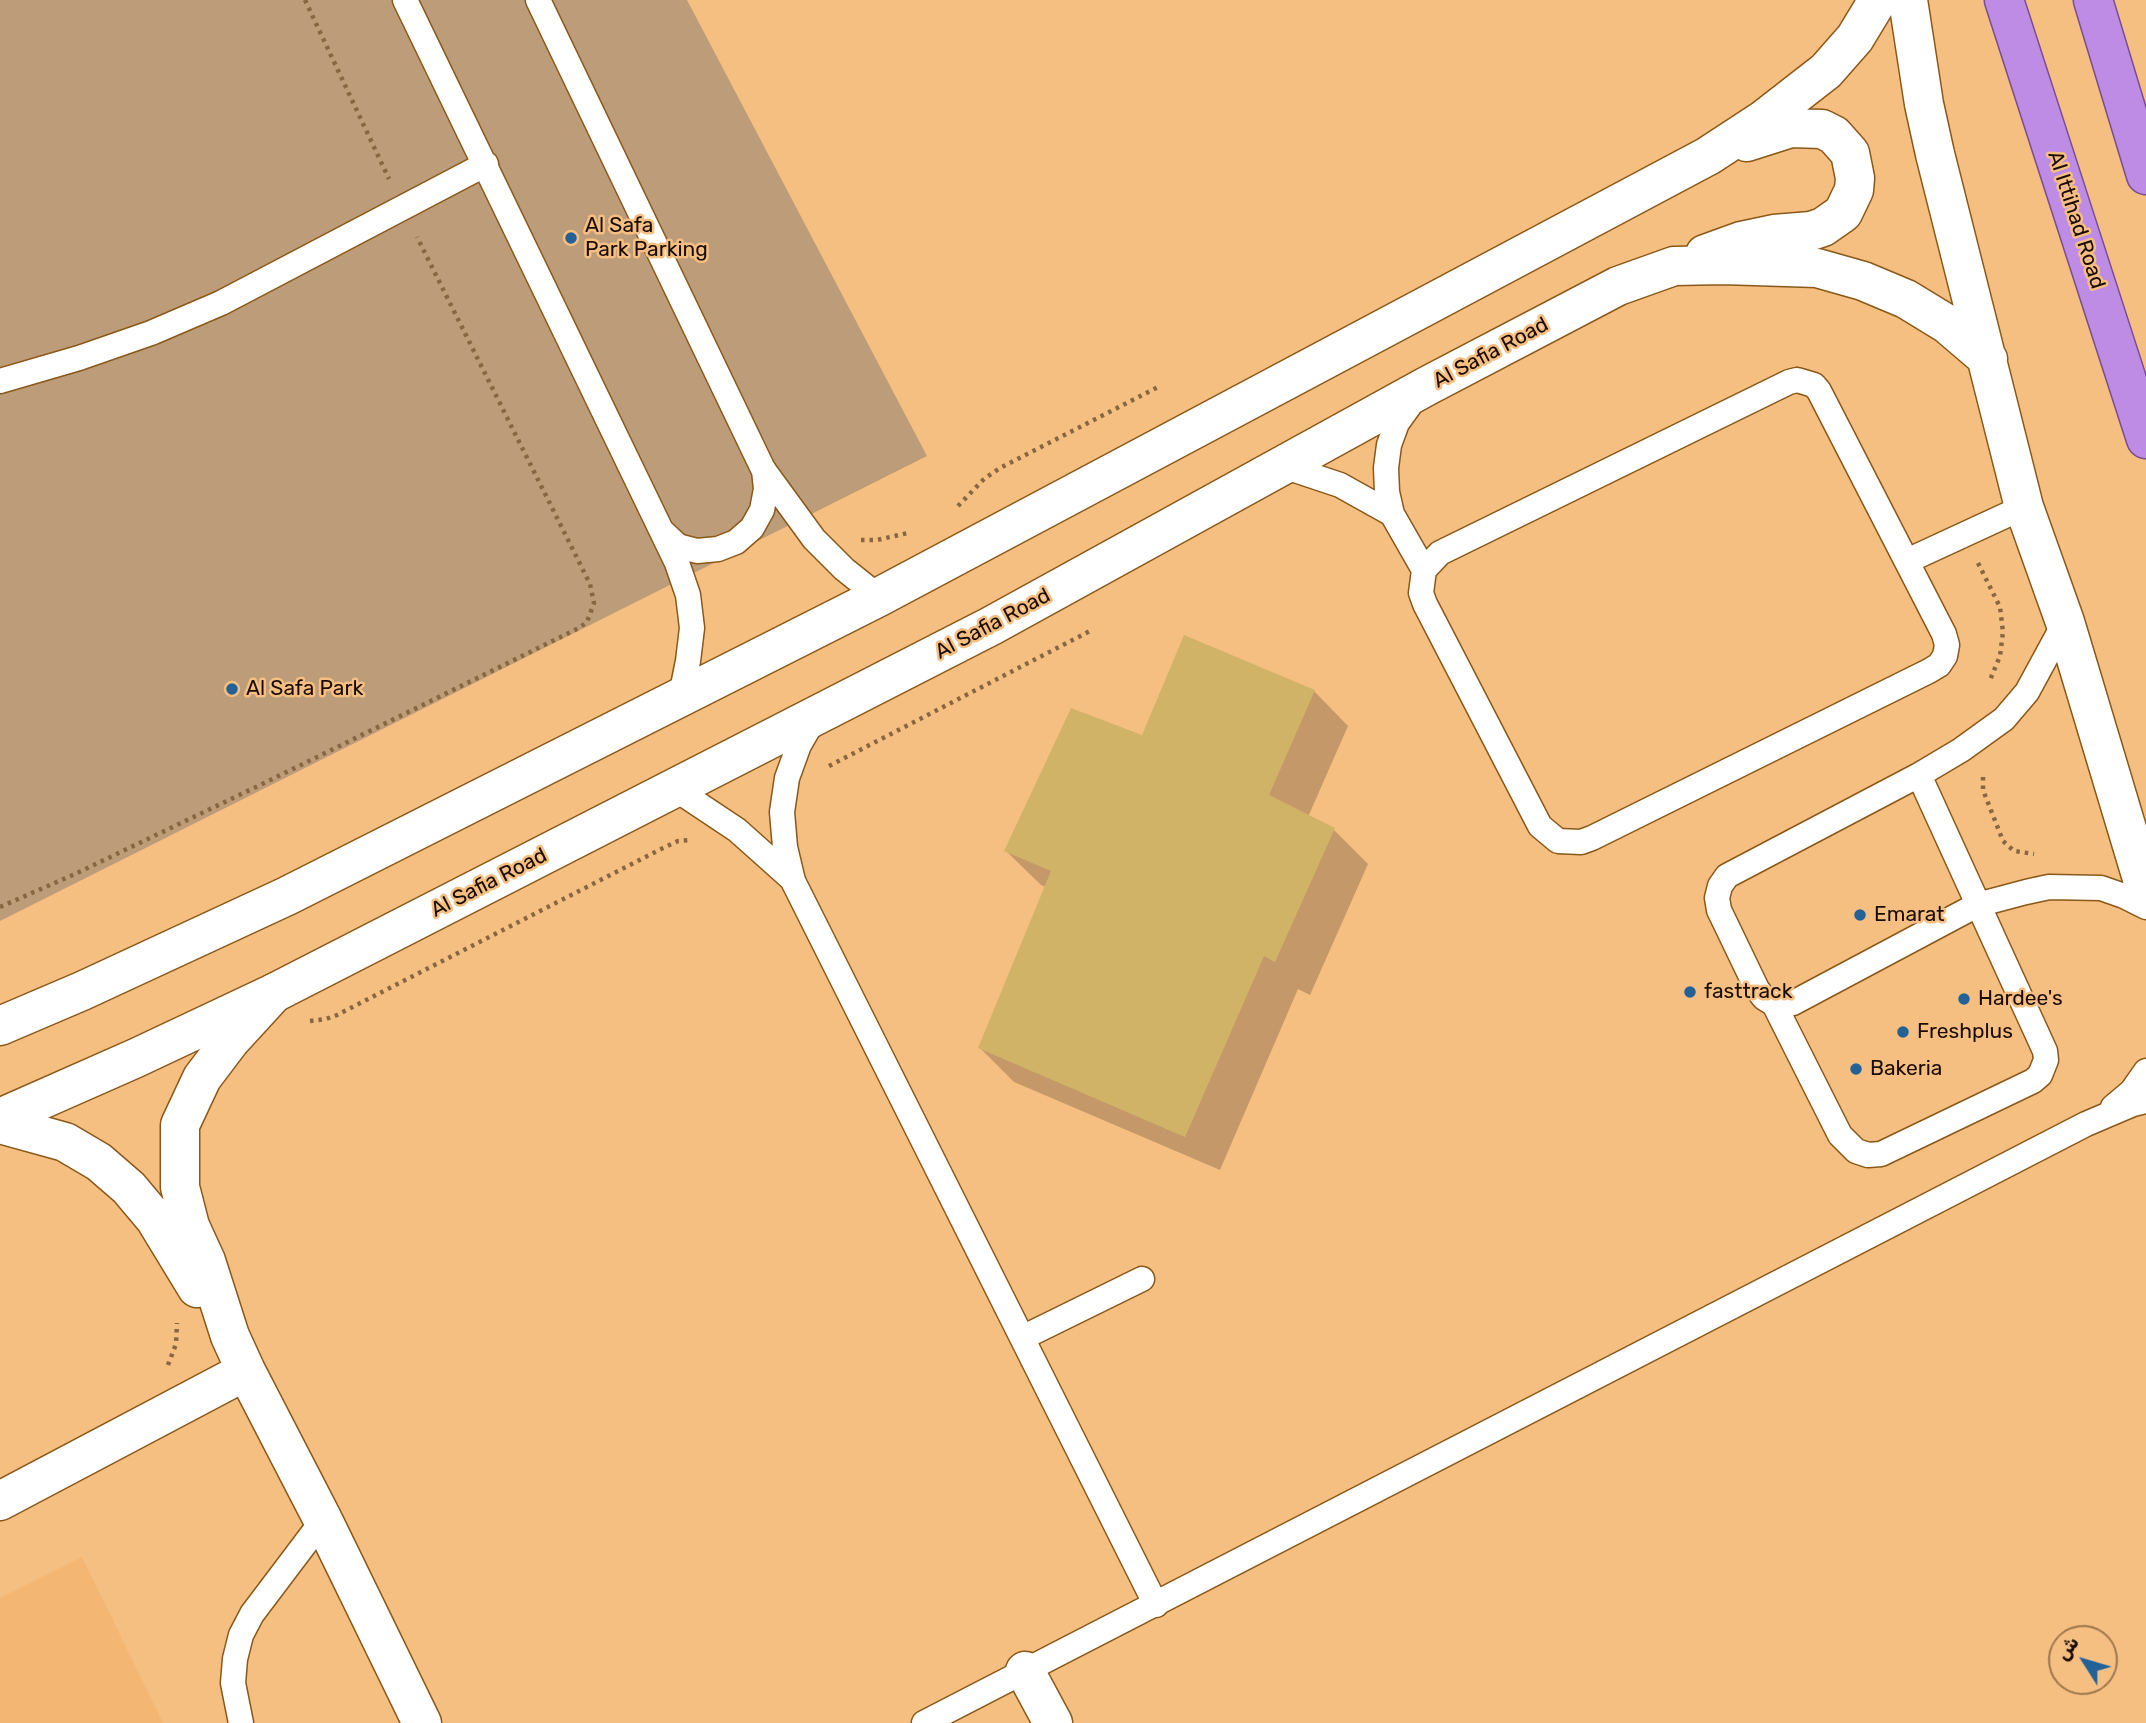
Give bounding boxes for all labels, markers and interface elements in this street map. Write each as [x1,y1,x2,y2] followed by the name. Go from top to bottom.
[2042,148,2110,292] street label: Al Ittihad Road
[585,213,708,263] place label: Al Safa Park Parking
[563,230,579,246] marker: Al Safa Park Parking
[1429,312,1553,394] street label: Al Safia Road
[931,583,1055,665] street label: Al Safia Road
[246,676,363,702] place label: Al Safa Park
[224,681,240,697] marker: Al Safa Park
[427,843,551,923] street label: Al Safia Road
[1874,902,1944,928] place label: Emarat
[1852,907,1868,923] marker: Emarat
[1704,979,1792,1005] place label: fasttrack
[1682,984,1698,1000] marker: fasttrack
[1978,986,2063,1012] place label: Hardee's
[1956,991,1972,1007] marker: Hardee's
[1917,1019,2013,1045] place label: Freshplus
[1895,1024,1911,1040] marker: Freshplus
[1870,1056,1942,1082] place label: Bakeria
[1848,1061,1864,1077] marker: Bakeria
[2048,1625,2118,1695] north arrow
[2051,1632,2084,1665] text: ش

